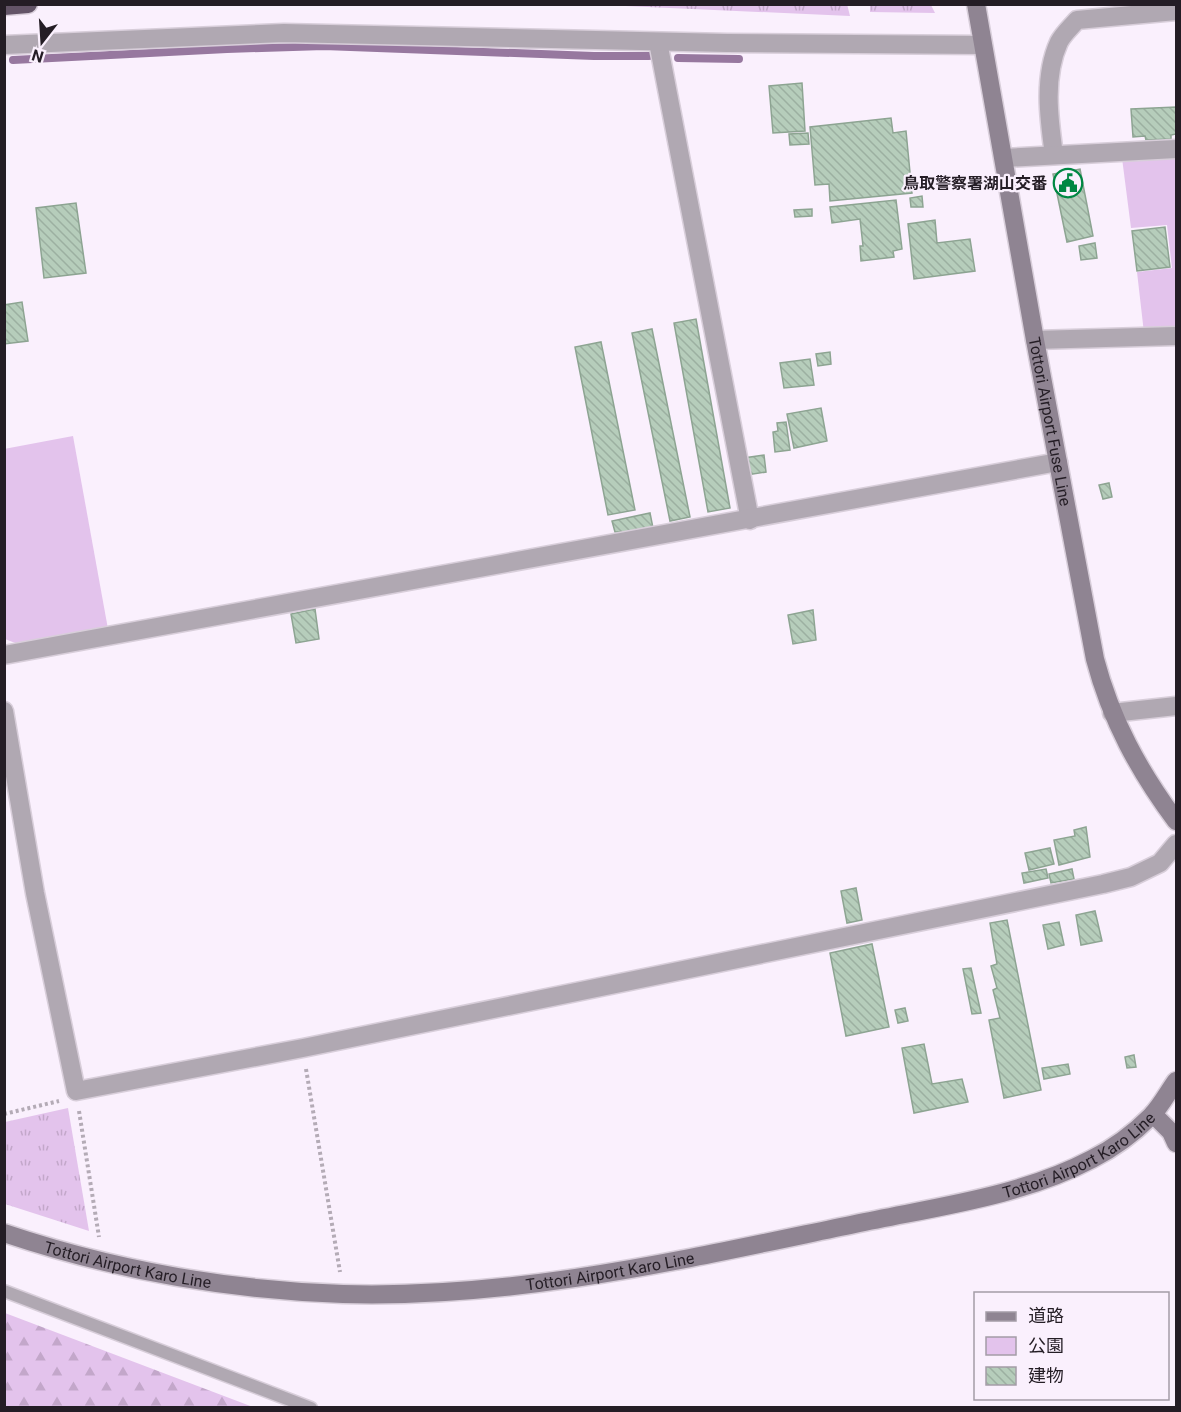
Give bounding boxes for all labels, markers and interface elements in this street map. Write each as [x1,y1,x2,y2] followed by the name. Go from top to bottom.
[12,12,72,72] north arrow
[30,45,46,67] text: N
[1052,167,1084,199] public building icon: 鳥取警察署湖山交番
[903,174,1047,193] place label: 鳥取警察署湖山交番
[1025,335,1075,508] street label: Tottori Airport Fuse Line
[1000,1108,1159,1202] street label: Tottori Airport Karo Line
[42,1237,212,1292] street label: Tottori Airport Karo Line
[525,1248,696,1295] street label: Tottori Airport Karo Line
[974,1292,1169,1400] legend
[1028,1305,1064,1326] text: 道路
[1028,1335,1064,1356] text: 公園
[1028,1365,1064,1386] text: 建物

